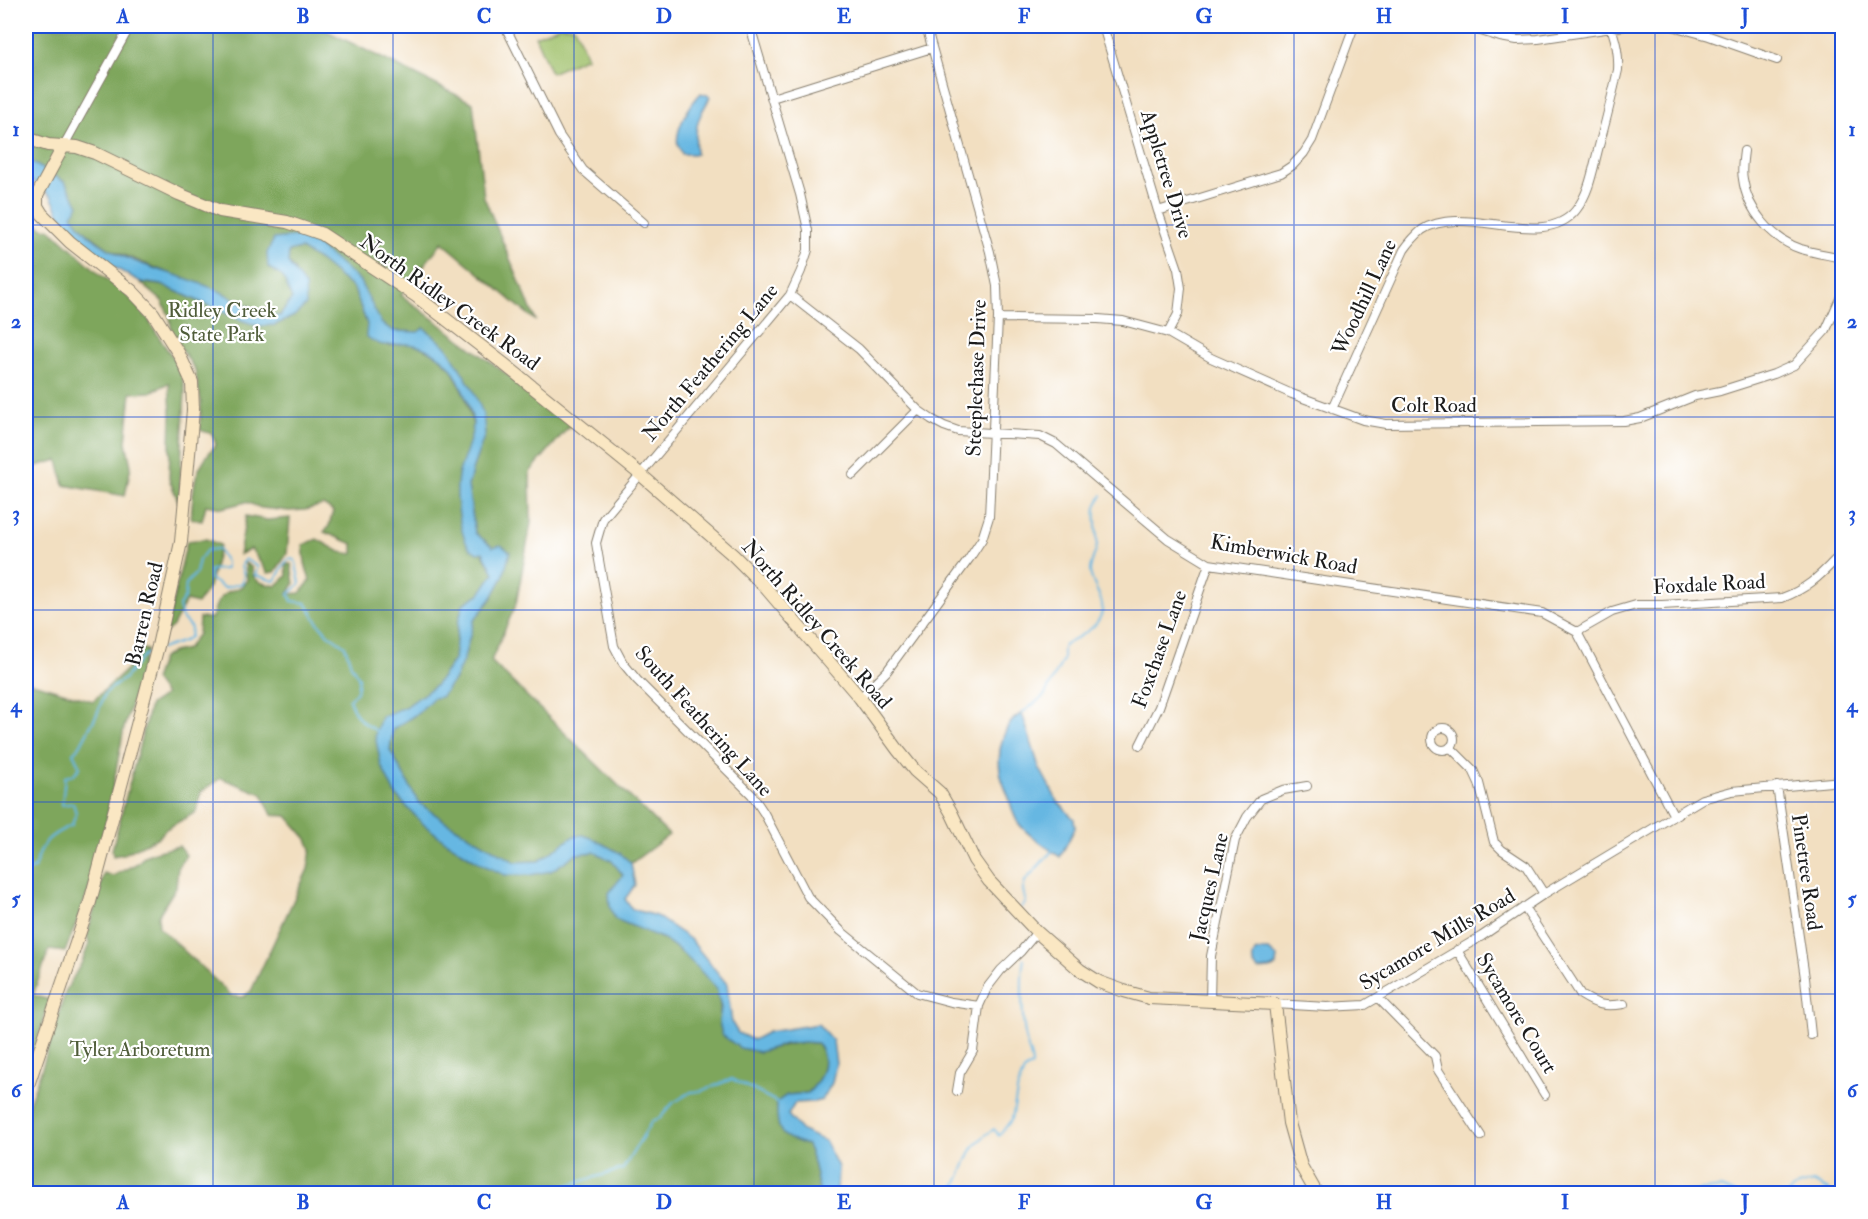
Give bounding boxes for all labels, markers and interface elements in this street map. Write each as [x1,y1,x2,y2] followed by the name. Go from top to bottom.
[116,4,130,29] text: A
[296,4,310,29] text: B
[477,4,491,29] text: C
[656,4,672,29] text: D
[837,4,852,29] text: E
[1018,4,1031,29] text: F
[1196,4,1213,29] text: G
[1376,4,1392,29] text: H
[1561,4,1569,29] text: I
[1740,4,1749,29] text: J
[1134,106,1199,242] street label: Appletree Drive
[12,117,20,142] text: 1
[1848,117,1856,142] text: 1
[354,228,546,377] street label: North Ridley Creek Road
[1325,235,1403,361] street label: Woodhill Lane
[637,278,784,447] street label: North Feathering Lane
[167,297,277,348] park label: Ridley Creek State Park
[960,299,993,457] street label: Steeplechase Drive
[11,309,21,334] text: 2
[1847,309,1857,334] text: 2
[1391,392,1478,419] street label: Colt Road
[12,501,20,526] text: 3
[1848,501,1856,526] text: 3
[1208,528,1360,581] street label: Kimberwick Road
[736,534,898,715] street label: North Ridley Creek Road
[119,559,170,669] street label: Barren Road
[1652,568,1767,601] street label: Foxdale Road
[1126,586,1193,712] street label: Foxchase Lane
[629,640,779,803] street label: South Feathering Lane
[10,693,23,718] text: 4
[1846,693,1859,718] text: 4
[1785,812,1828,933] street label: Pinetree Road
[1184,830,1235,945] street label: Jacques Lane
[1354,882,1521,997] street label: Sycamore Mills Road
[12,886,22,911] text: 5
[1848,886,1858,911] text: 5
[1470,948,1563,1079] street label: Sycamore Court
[69,1036,211,1063] park label: Tyler Arboretum
[11,1078,23,1103] text: 6
[1847,1078,1859,1103] text: 6
[116,1190,130,1215] text: A
[296,1190,310,1215] text: B
[477,1190,491,1215] text: C
[656,1190,672,1215] text: D
[837,1190,852,1215] text: E
[1018,1190,1031,1215] text: F
[1196,1190,1213,1215] text: G
[1376,1190,1392,1215] text: H
[1561,1190,1569,1215] text: I
[1740,1190,1749,1215] text: J

